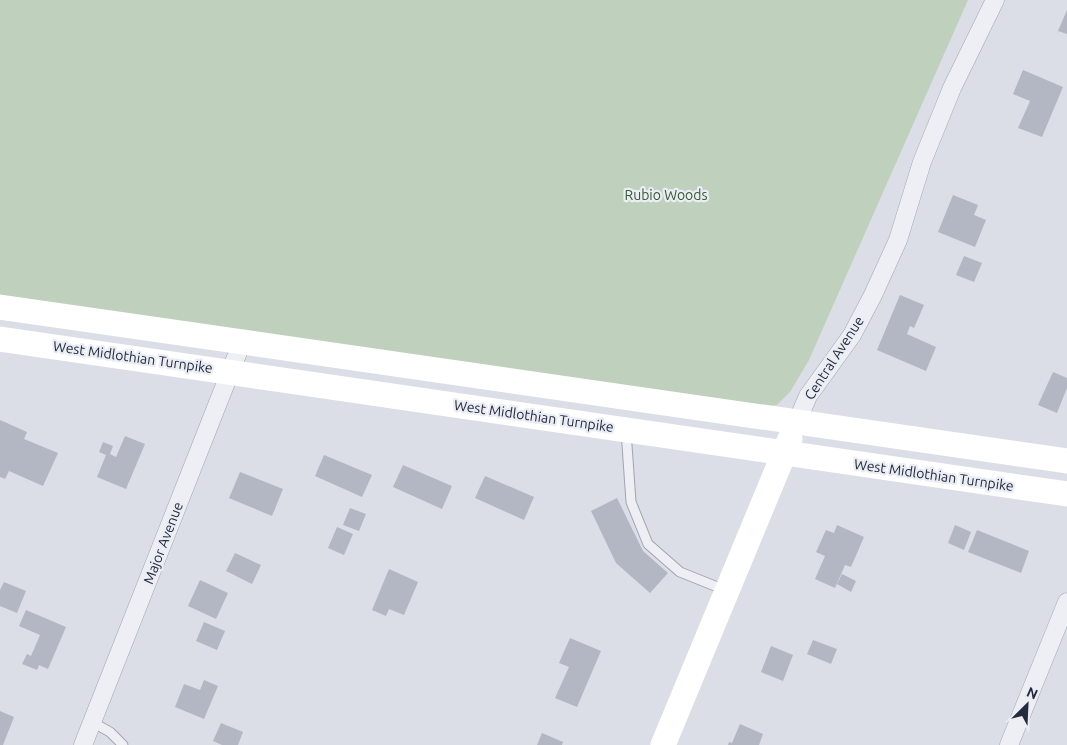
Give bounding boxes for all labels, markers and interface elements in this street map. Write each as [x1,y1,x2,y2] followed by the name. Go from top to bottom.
[624,187,708,203] park label: Rubio Woods
[801,313,867,403] street label: Central Avenue
[52,338,214,376] street label: West Midlothian Turnpike
[453,397,615,435] street label: West Midlothian Turnpike
[853,456,1015,494] street label: West Midlothian Turnpike
[140,500,186,586] street label: Major Avenue
[1002,680,1052,730] north arrow
[1024,684,1040,703] text: N

